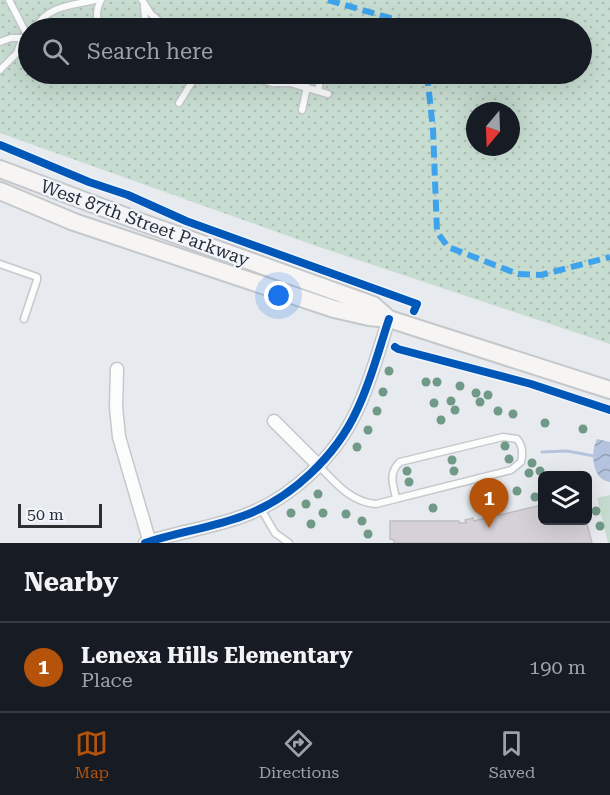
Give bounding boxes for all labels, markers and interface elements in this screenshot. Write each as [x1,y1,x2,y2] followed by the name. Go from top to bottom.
[18,18,592,84] search box
[39,35,72,68] icon: search
[87,39,213,64] text: Search here
[466,102,520,156] north arrow
[38,175,253,270] street label: West 87th Street Parkway
[264,281,293,310] your location
[538,471,592,525] map controls
[538,471,592,525] button: layers
[470,478,508,528] pin: 1
[18,501,102,528] scale bar
[27,505,64,524] text: 50 m
[24,567,118,597] text: Nearby
[81,643,353,668] text: Lenexa Hills Elementary
[38,655,49,679] text: 1
[529,655,586,679] text: 190 m
[81,668,133,692] text: Place
[75,727,109,782] tab: Map
[259,727,339,782] tab: Directions
[489,727,535,782] tab: Saved

